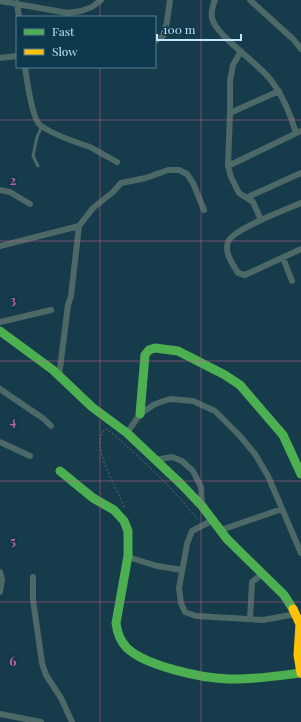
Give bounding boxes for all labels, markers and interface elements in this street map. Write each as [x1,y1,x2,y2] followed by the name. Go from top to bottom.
[16,16,156,68] legend
[157,16,241,42] scale bar
[163,21,196,37] text: 100 m
[52,23,75,39] text: Fast
[52,43,78,59] text: Slow
[10,171,17,188] text: 2
[10,291,16,308] text: 3
[10,412,17,429] text: 4
[10,532,16,549] text: 5
[9,652,17,669] text: 6

